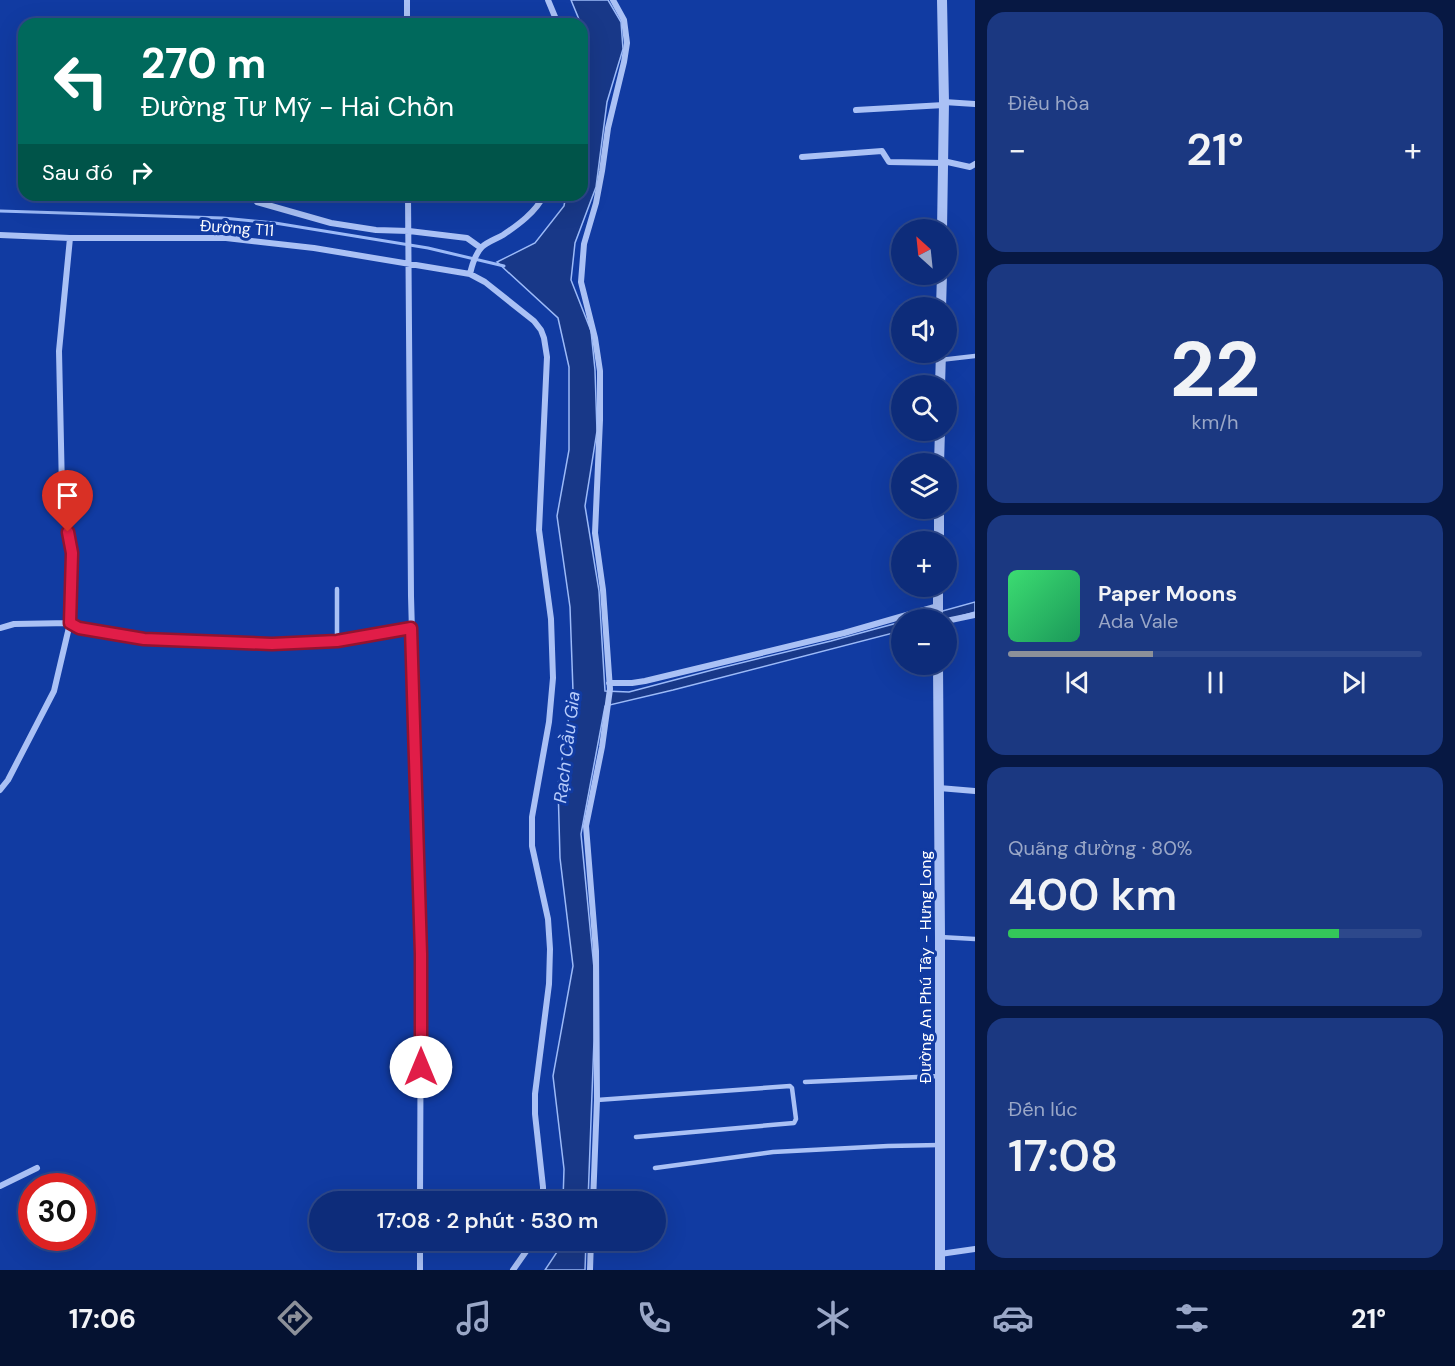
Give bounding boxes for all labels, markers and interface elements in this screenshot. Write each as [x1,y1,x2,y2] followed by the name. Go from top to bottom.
[141,36,266,91] text: 270 m
[42,42,120,120] icon: left
[141,89,454,124] text: Đường Tư Mỹ - Hai Chồn
[1008,90,1089,116] text: Điều hòa
[1186,120,1244,179] text: 21°
[1008,128,1026,171] text: −
[1404,128,1422,171] text: +
[125,156,158,189] icon: right
[42,158,113,187] text: Sau đó
[199,215,275,241] street label: Đường T11
[891,219,957,285] north arrow
[891,219,957,675] map controls
[891,297,957,363] button: sound
[1170,319,1260,420] text: 22
[891,375,957,441] button: search
[1191,409,1239,435] text: km/h
[891,453,957,519] button: layers
[42,470,93,532] pin
[51,479,84,512] icon: arrive
[891,531,957,597] button: +
[1098,579,1237,608] text: Paper Moons
[1098,608,1178,634] text: Ada Vale
[891,609,957,675] button: −
[1061,666,1094,699] icon: previous
[1199,666,1232,699] icon: pause
[1337,666,1370,699] icon: next
[548,690,586,804] water label: Rạch Cầu Gia
[1008,835,1193,861] text: Quãng đường · 80%
[915,850,936,1083] street label: Đường An Phú Tây - Hưng Long
[1008,865,1177,924] text: 400 km
[389,1035,453,1099] position arrow
[1008,1096,1078,1122] text: Đến lúc
[1008,1126,1118,1185] text: 17:08
[18,1173,96,1251] speed limit sign: 30
[377,1206,598,1235] text: 17:08 · 2 phút · 530 m
[274,1297,316,1339] icon: directions
[453,1297,495,1339] icon: music
[633,1297,675,1339] icon: phone
[812,1297,854,1339] icon: climate
[992,1297,1034,1339] icon: car
[1171,1297,1213,1339] icon: filters
[69,1301,136,1336] text: 17:06
[1351,1301,1386,1336] text: 21°

